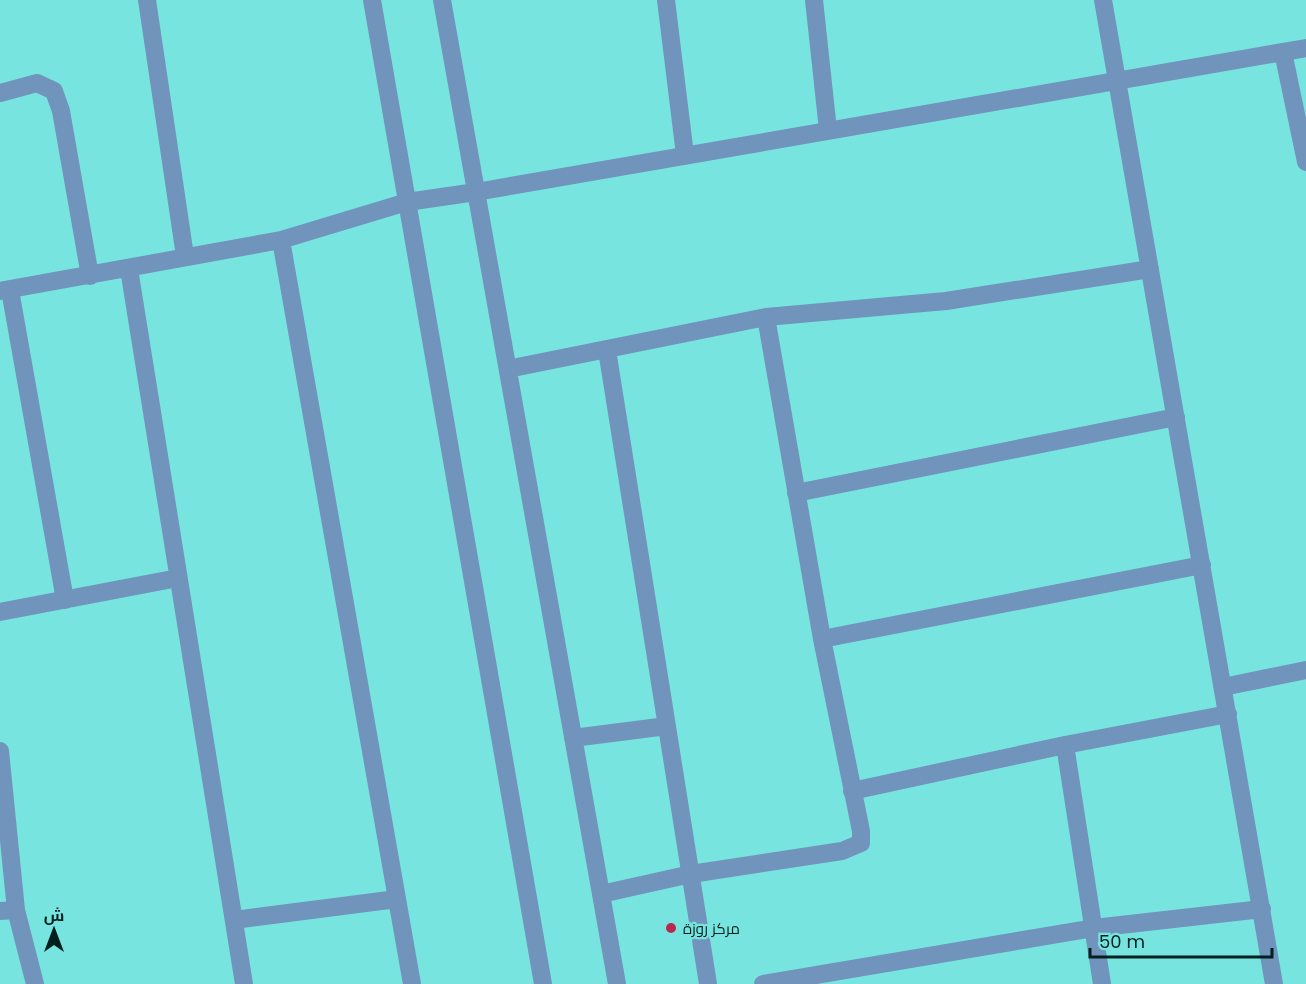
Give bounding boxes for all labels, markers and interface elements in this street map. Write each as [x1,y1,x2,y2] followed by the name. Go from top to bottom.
[24,900,84,960] north arrow
[44,904,64,927] text: ش
[683,918,740,939] place label: مركز روزة
[664,921,678,935] marker: مركز روزة
[1090,921,1272,959] scale bar
[1099,929,1145,954] text: 50 m

